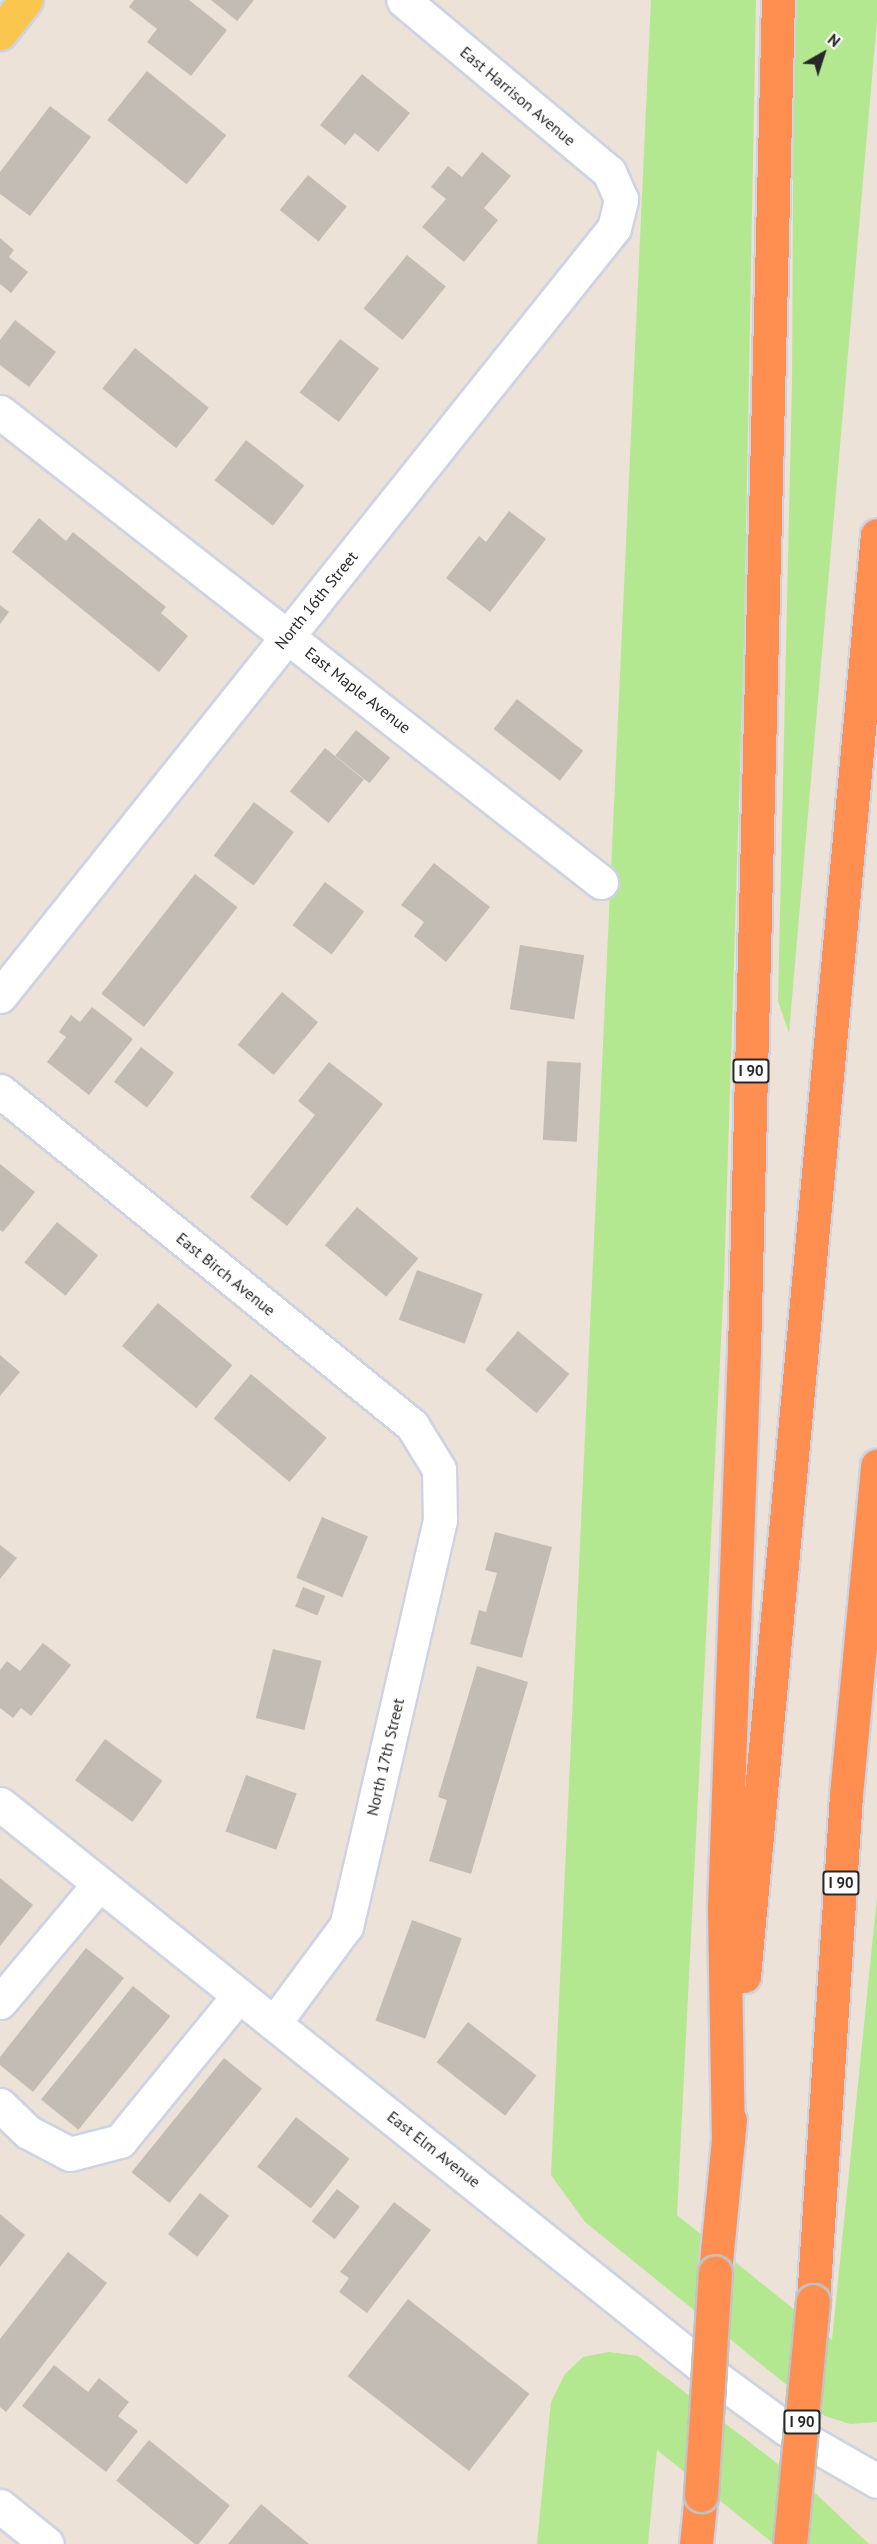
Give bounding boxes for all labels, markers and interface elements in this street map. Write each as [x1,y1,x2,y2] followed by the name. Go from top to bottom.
[793,24,853,84] north arrow
[824,29,845,51] text: N
[456,42,580,150] street label: East Harrison Avenue
[271,547,361,653] street label: North 16th Street
[301,643,415,737] street label: East Maple Avenue
[732,1059,771,1083] road number: I 90
[172,1228,280,1320] street label: East Birch Avenue
[362,1696,408,1818] street label: North 17th Street
[822,1871,860,1895] road number: I 90
[383,2107,485,2191] street label: East Elm Avenue
[782,2410,822,2434] road number: I 90

